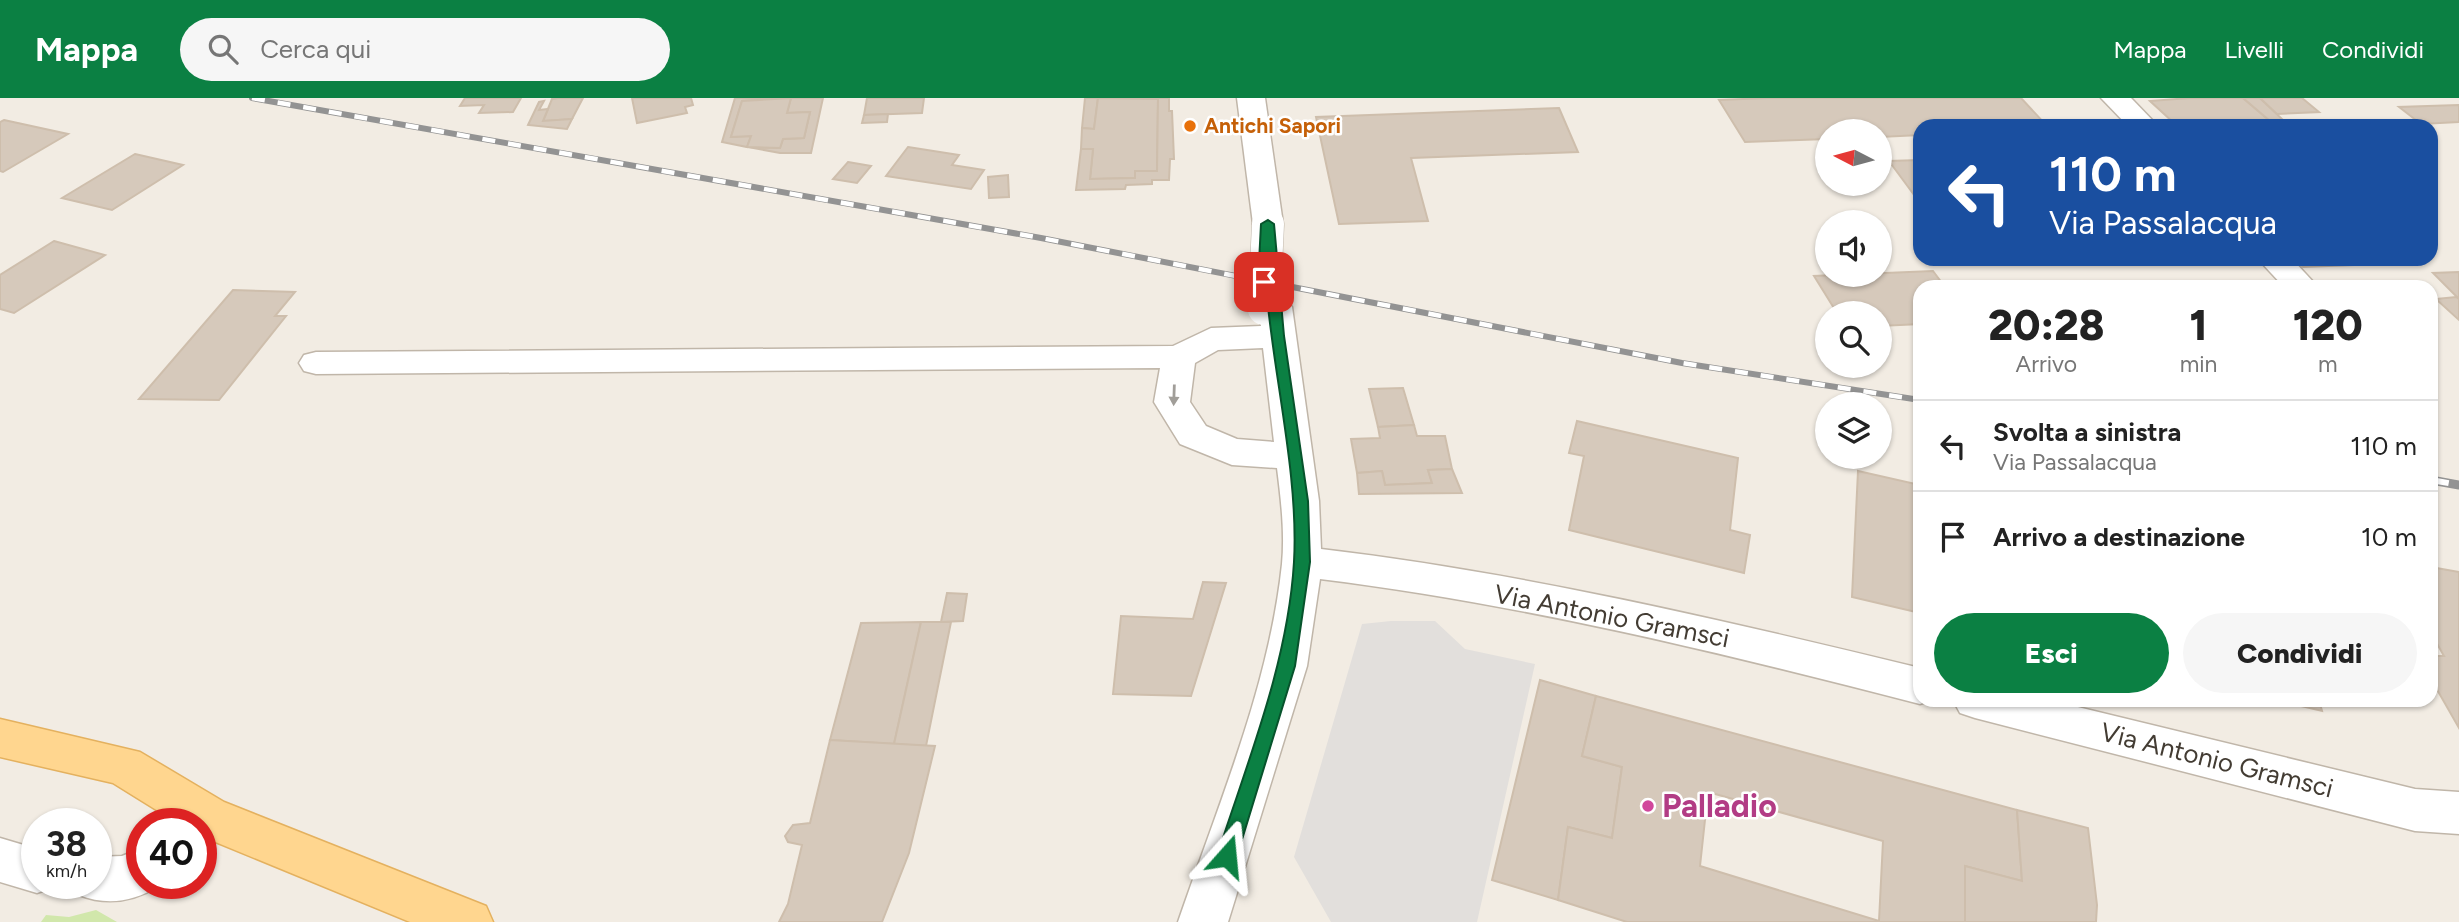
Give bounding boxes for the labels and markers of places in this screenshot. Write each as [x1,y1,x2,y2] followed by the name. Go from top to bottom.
[1204,113,1341,138] place label: Antichi Sapori
[1182,118,1198,134] marker: Antichi Sapori
[1234,252,1294,312] pin
[1662,787,1777,825] place label: Palladio
[1640,798,1656,814] marker: Palladio

